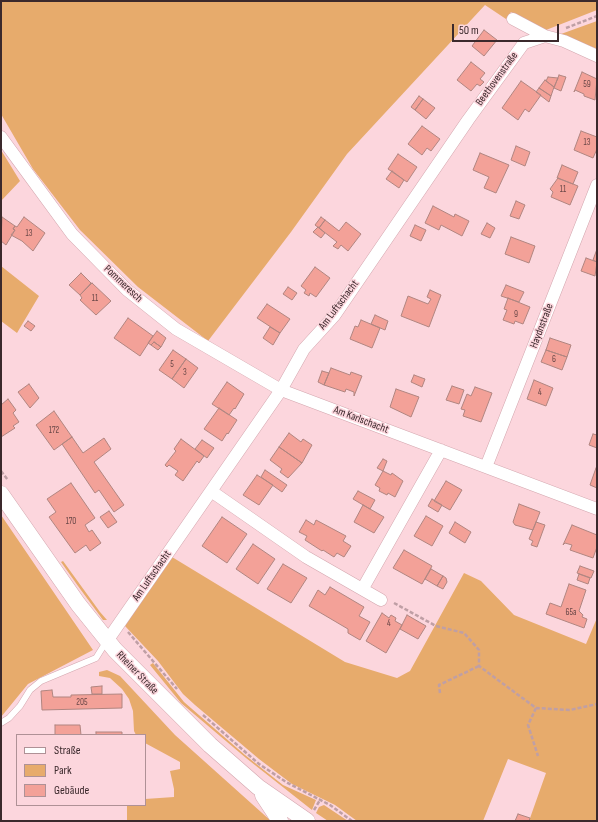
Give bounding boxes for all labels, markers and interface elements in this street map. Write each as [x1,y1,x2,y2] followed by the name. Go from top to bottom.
[454,16,561,42] scale bar
[459,23,479,38] text: 50 m
[473,50,521,108] street label: Beethovenstraße
[583,80,591,90] house number: 59
[584,138,590,148] house number: 13
[560,185,566,195] house number: 11
[26,229,32,239] house number: 13
[101,263,145,305] street label: Pommeresch
[316,278,362,332] street label: Am Luftschacht
[92,294,98,304] house number: 11
[527,302,557,350] street label: Haydnstraße
[514,310,518,320] house number: 9
[552,355,556,365] house number: 6
[170,360,174,370] house number: 5
[183,368,187,378] house number: 3
[538,388,542,398] house number: 4
[332,403,390,437] street label: Am Karlschacht
[49,426,59,436] house number: 172
[66,517,76,527] house number: 170
[130,548,174,604] street label: Am Luftschacht
[565,608,577,618] house number: 65a
[387,619,391,629] house number: 4
[113,649,161,697] street label: Rheiner Straße
[76,698,88,708] house number: 205
[16,734,146,806] legend
[54,743,81,758] text: Straße
[54,763,72,778] text: Park
[54,783,89,798] text: Gebäude

